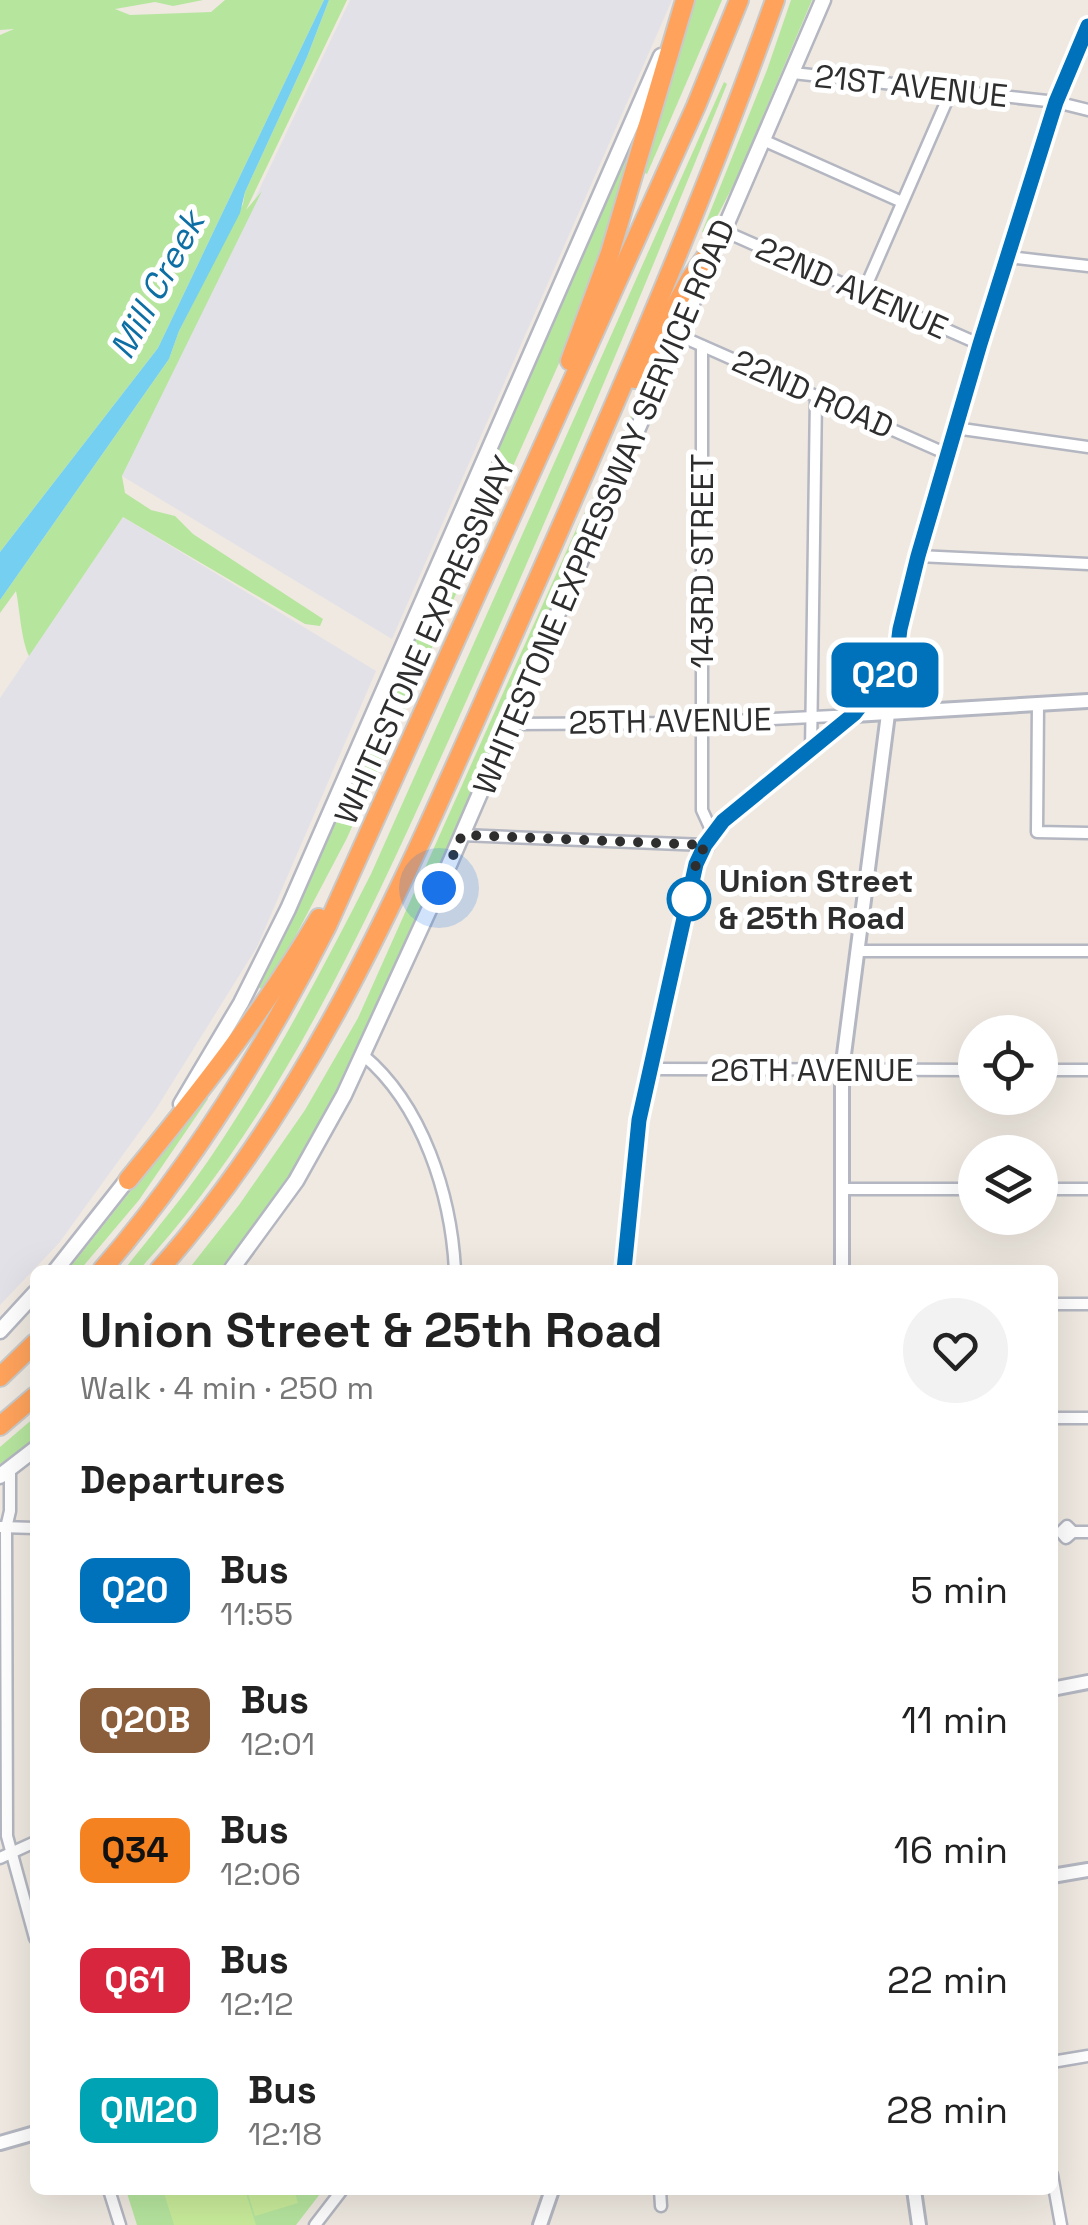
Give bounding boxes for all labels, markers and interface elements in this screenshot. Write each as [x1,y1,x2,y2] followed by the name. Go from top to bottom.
[812,56,1010,116] street label: 21ST AVENUE
[100,200,216,366] water label: Mill Creek
[464,213,744,801] street label: WHITESTONE EXPRESSWAY SERVICE ROAD
[750,228,954,348] street label: 22ND AVENUE
[726,341,900,447] street label: 22ND ROAD
[326,449,525,830] street label: WHITESTONE EXPRESSWAY
[682,454,722,668] street label: 143RD STREET
[828,642,942,708] line badge: Q20
[851,653,919,697] text: Q20
[568,699,772,743] street label: 25TH AVENUE
[719,861,913,938] place label: Union Street & 25th Road
[414,863,464,913] your location
[668,878,710,920] marker: Union Street & 25th Road
[958,1015,1058,1235] map controls
[958,1015,1058,1115] button: locate
[710,1050,914,1090] street label: 26TH AVENUE
[958,1135,1058,1235] button: layers
[903,1298,1008,1403] button: heart
[80,1300,663,1361] text: Union Street & 25th Road
[80,1368,374,1408] text: Walk · 4 min · 250 m
[80,1456,285,1504] text: Departures
[220,1546,289,1594] text: Bus
[910,1566,1008,1614] text: 5 min
[101,1568,169,1612] text: Q20
[220,1594,293,1634] text: 11:55
[240,1676,309,1724] text: Bus
[901,1696,1008,1744] text: 11 min
[100,1698,190,1742] text: Q20B
[240,1724,315,1764] text: 12:01
[220,1806,289,1854] text: Bus
[894,1826,1008,1874] text: 16 min
[101,1828,169,1872] text: Q34
[220,1854,301,1894] text: 12:06
[220,1936,289,1984] text: Bus
[887,1956,1008,2004] text: 22 min
[105,1958,165,2002] text: Q61
[220,1984,293,2024] text: 12:12
[248,2066,317,2114] text: Bus
[886,2086,1008,2134] text: 28 min
[100,2088,198,2132] text: QM20
[248,2114,322,2154] text: 12:18

